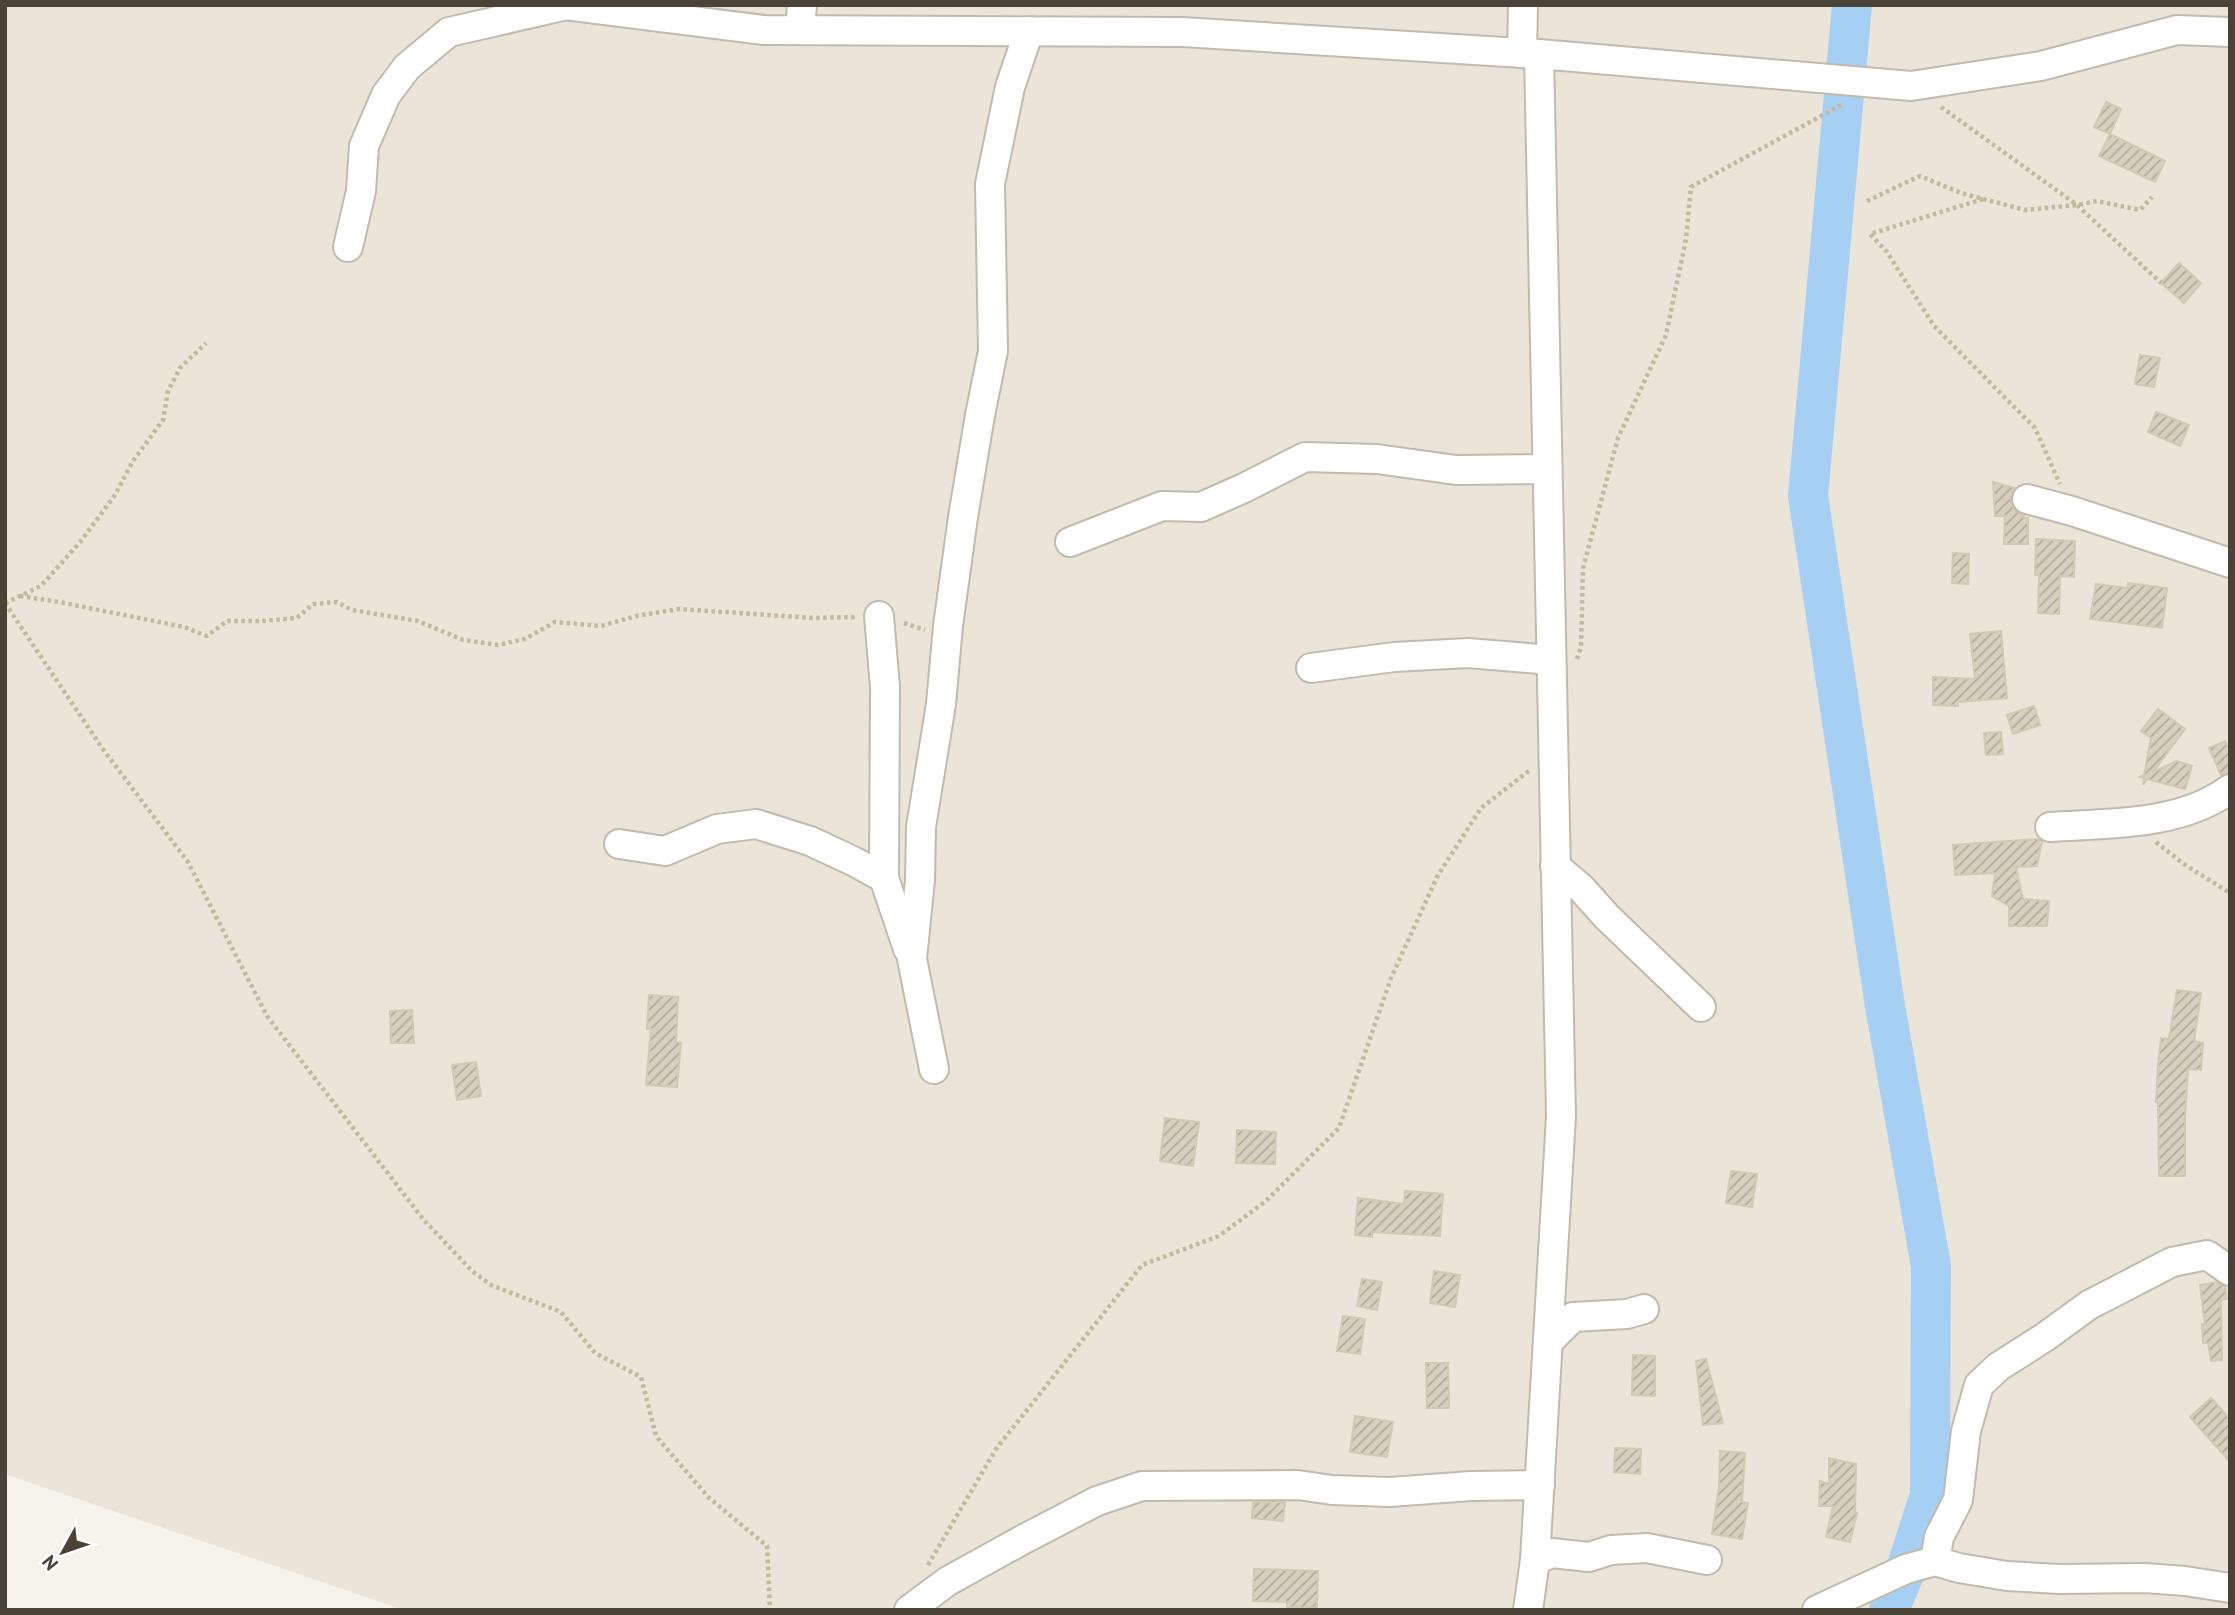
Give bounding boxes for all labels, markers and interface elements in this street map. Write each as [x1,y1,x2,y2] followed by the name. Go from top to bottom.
[28,1517,98,1587] north arrow
[37,1550,63,1575] text: N

